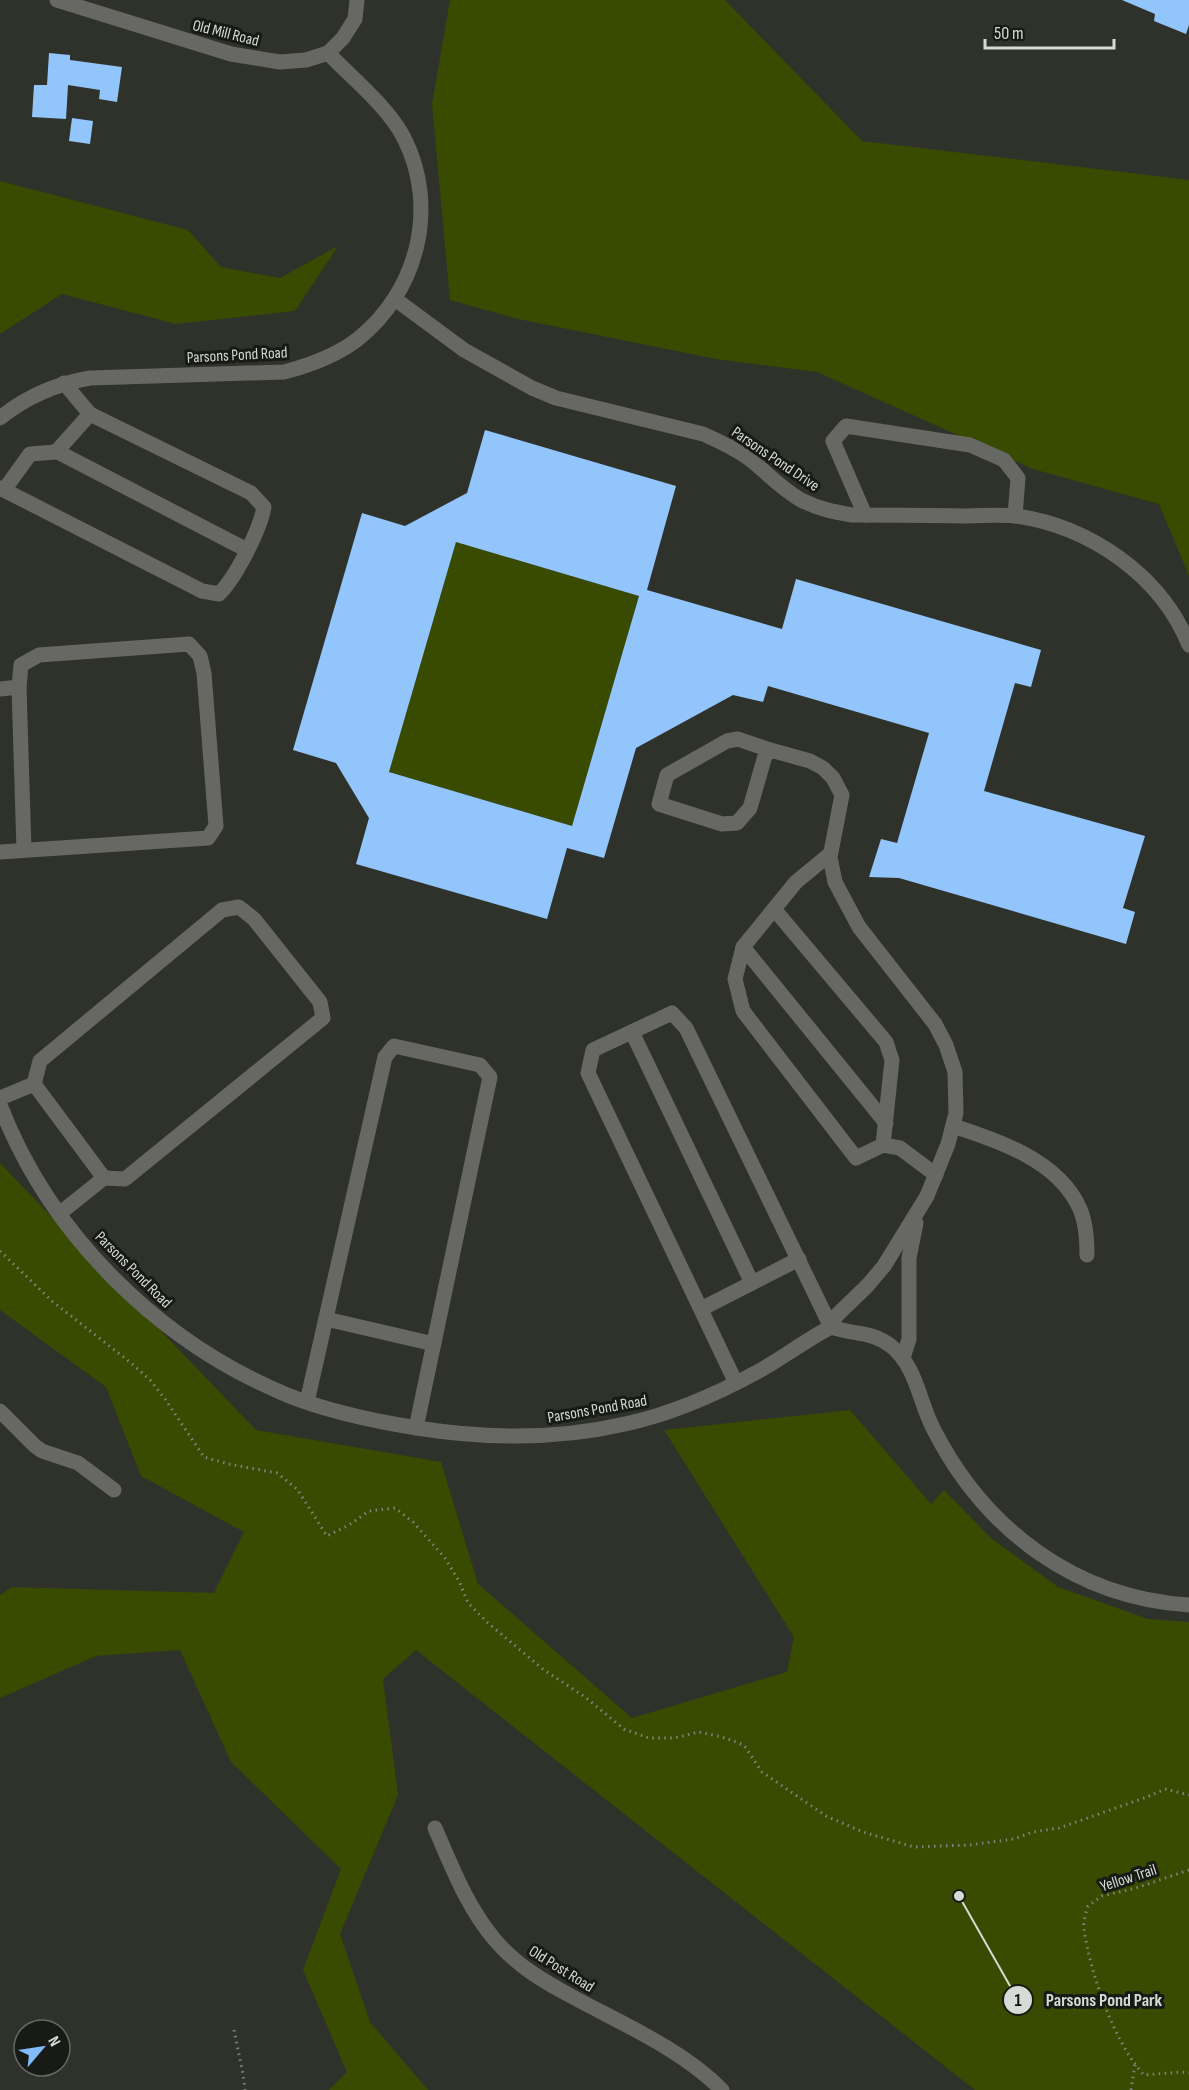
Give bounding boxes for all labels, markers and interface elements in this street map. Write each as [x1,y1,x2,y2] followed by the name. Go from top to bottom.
[985,12,1114,50] scale bar
[190,16,261,51] street label: Old Mill Road
[994,23,1024,44] text: 50 m
[186,343,288,368] street label: Parsons Pond Road
[728,423,823,496] street label: Parsons Pond Drive
[91,1228,175,1312] street label: Parsons Pond Road
[546,1391,648,1428] street label: Parsons Pond Road
[1098,1860,1159,1896] street label: Yellow Trail
[525,1942,597,1997] street label: Old Post Road
[1003,1982,1174,2018] callout: Parsons Pond Park
[1014,1990,1022,2011] text: 1
[1046,1990,1163,2011] text: Parsons Pond Park
[12,2018,72,2078] north arrow
[43,2033,64,2050] text: N

